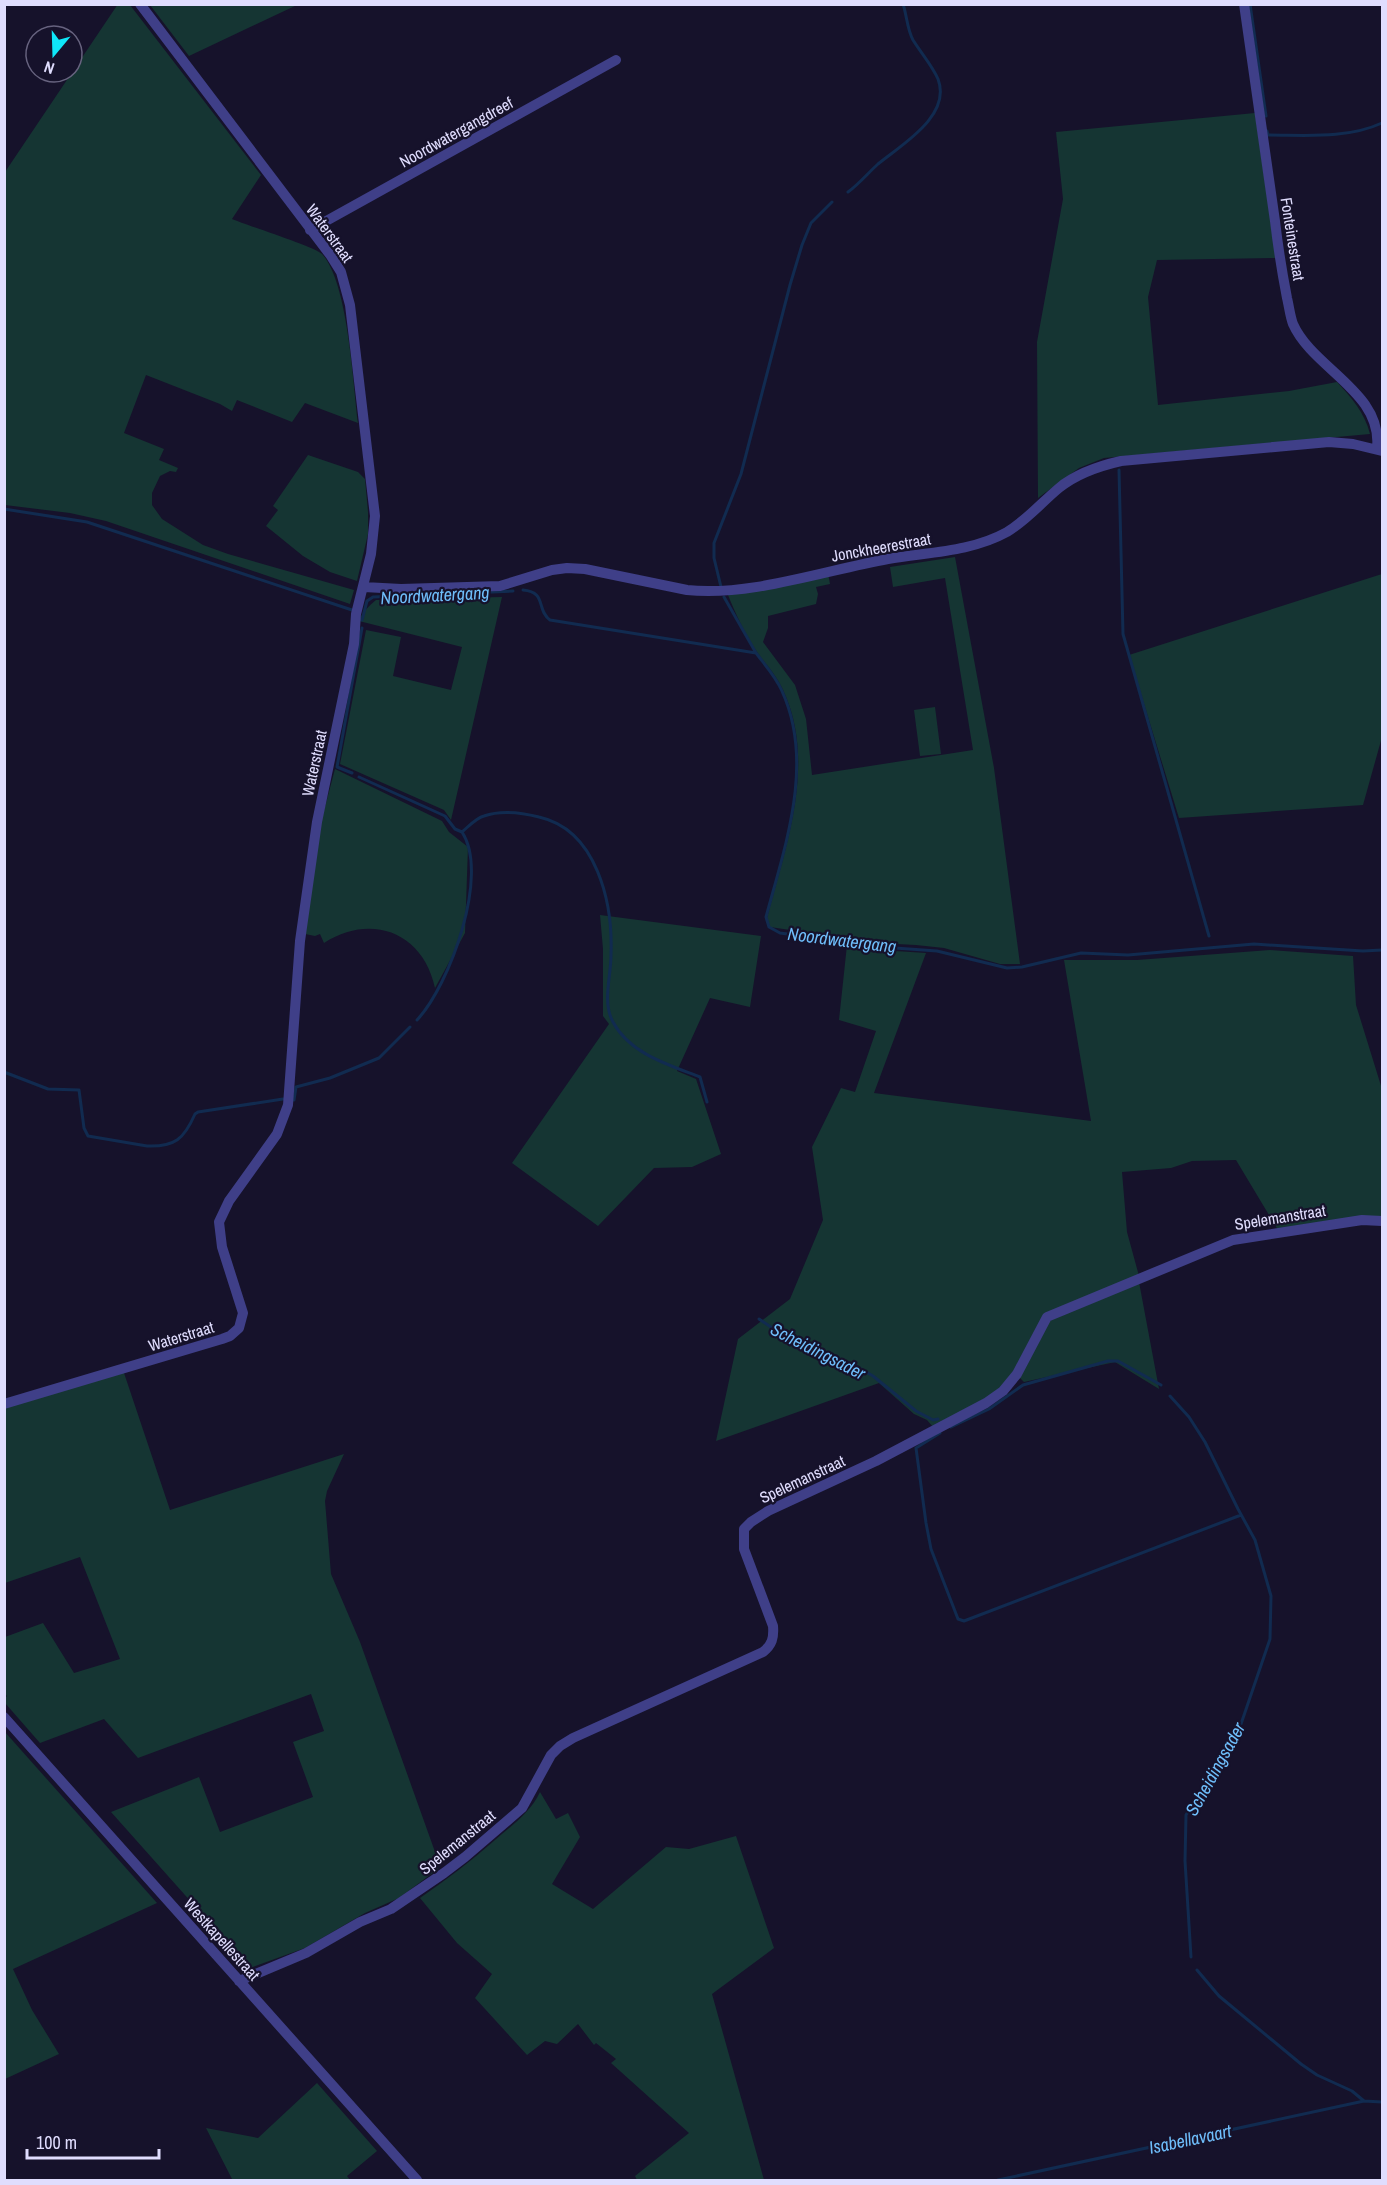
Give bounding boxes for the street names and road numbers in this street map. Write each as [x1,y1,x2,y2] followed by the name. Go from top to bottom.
[395,91,517,172] street label: Noordwatergangdreef
[1276,196,1310,283] street label: Fonteinestraat
[301,199,359,267] street label: Waterstraat
[830,527,933,567] street label: Jonckheerestraat
[296,727,332,798] street label: Waterstraat
[1233,1199,1327,1235] street label: Spelemanstraat
[146,1316,217,1356] street label: Waterstraat
[756,1449,849,1508] street label: Spelemanstraat
[414,1804,500,1879] street label: Spelemanstraat
[179,1893,265,1985] street label: Westkapellestraat

